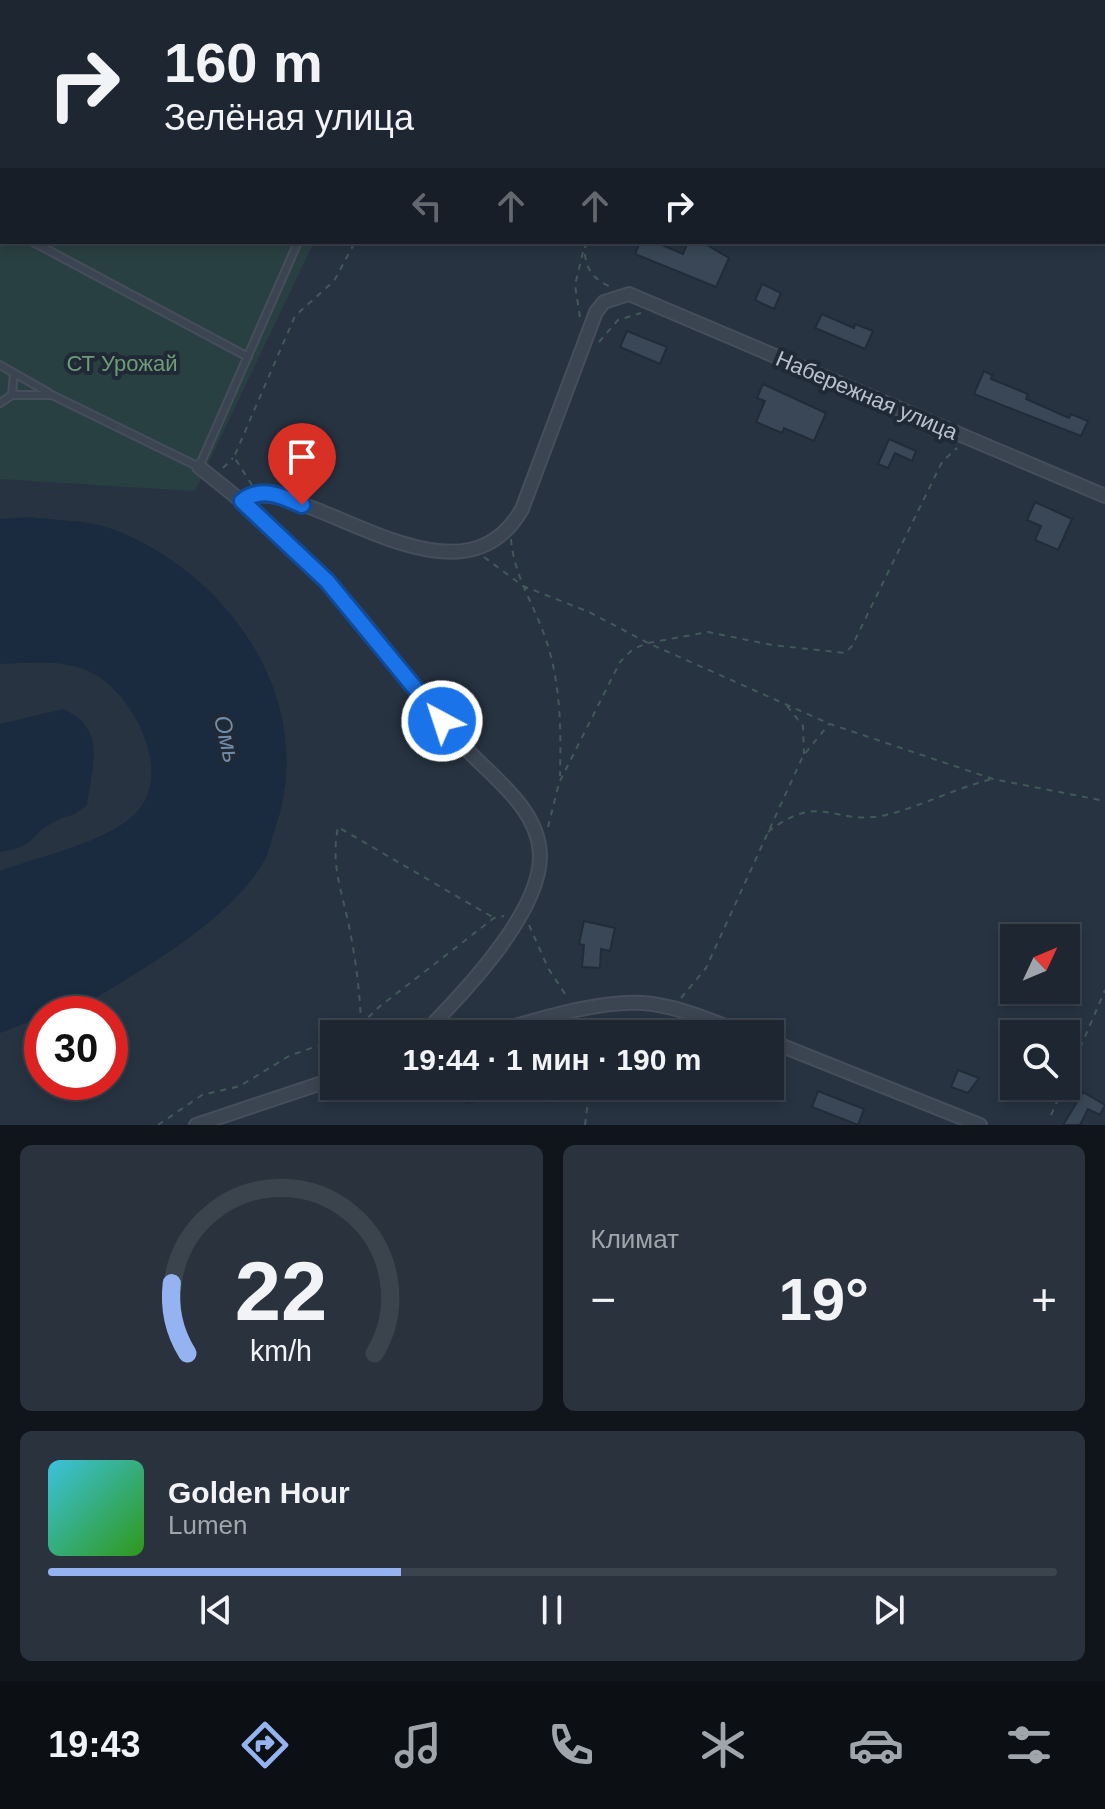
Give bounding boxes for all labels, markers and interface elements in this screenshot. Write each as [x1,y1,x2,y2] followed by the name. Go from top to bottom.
[164,31,323,94] text: 160 m
[32,32,136,136] icon: right
[164,97,414,138] text: Зелёная улица
[405,184,449,228] icon: left
[489,184,533,228] icon: ahead
[573,184,617,228] icon: ahead
[657,184,701,228] icon: right
[772,346,962,445] street label: Набережная улица
[66,351,178,376] park label: СТ Урожай
[268,423,336,505] pin
[280,435,324,479] icon: arrive
[400,679,484,763] position arrow
[209,713,246,765] water label: Омь
[1000,924,1080,1004] north arrow
[1000,924,1080,1100] map controls
[24,996,128,1100] speed limit sign: 30
[1000,1020,1080,1100] button: search
[403,1043,701,1076] text: 19:44 · 1 мин · 190 m
[591,1224,679,1254] text: Климат
[235,1245,328,1338] text: 22
[778,1266,869,1333] text: 19°
[591,1275,616,1324] text: −
[1031,1275,1057,1324] text: +
[250,1335,312,1367] text: km/h
[168,1476,350,1509] text: Golden Hour
[168,1510,248,1540] text: Lumen
[194,1588,238,1632] icon: previous
[530,1588,574,1632] icon: pause
[867,1588,911,1632] icon: next
[237,1717,293,1773] icon: directions
[390,1717,446,1773] icon: music
[543,1717,599,1773] icon: phone
[695,1717,751,1773] icon: climate
[848,1717,904,1773] icon: car
[1001,1717,1057,1773] icon: filters
[48,1724,140,1765] text: 19:43

